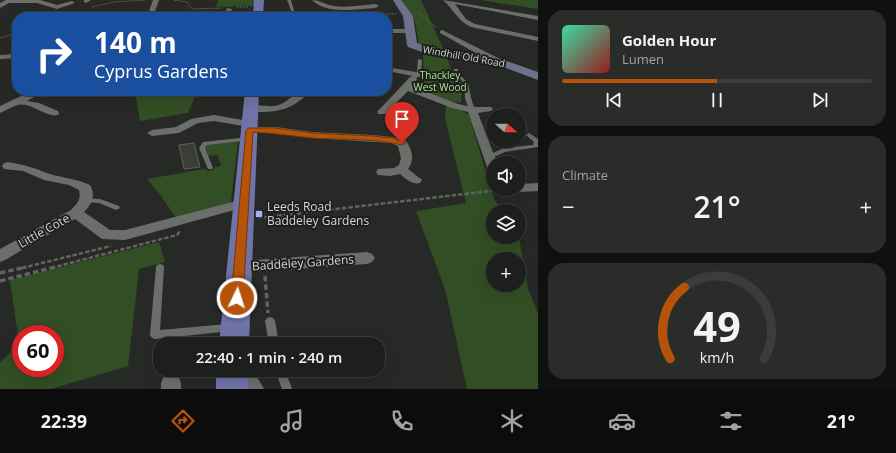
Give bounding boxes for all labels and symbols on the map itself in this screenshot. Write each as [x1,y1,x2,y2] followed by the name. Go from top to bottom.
[422,42,506,70] street label: Windhill Old Road
[413,68,467,94] park label: Thackley West Wood
[385,102,419,143] pin
[486,108,526,148] north arrow
[267,198,369,229] place label: Leeds Road Baddeley Gardens
[15,209,73,252] street label: Little Cote
[254,209,264,219] marker: Leeds Road Baddeley Gardens
[251,250,355,275] street label: Baddeley Gardens
[216,277,258,319] position arrow
[12,325,64,377] speed limit sign: 60

